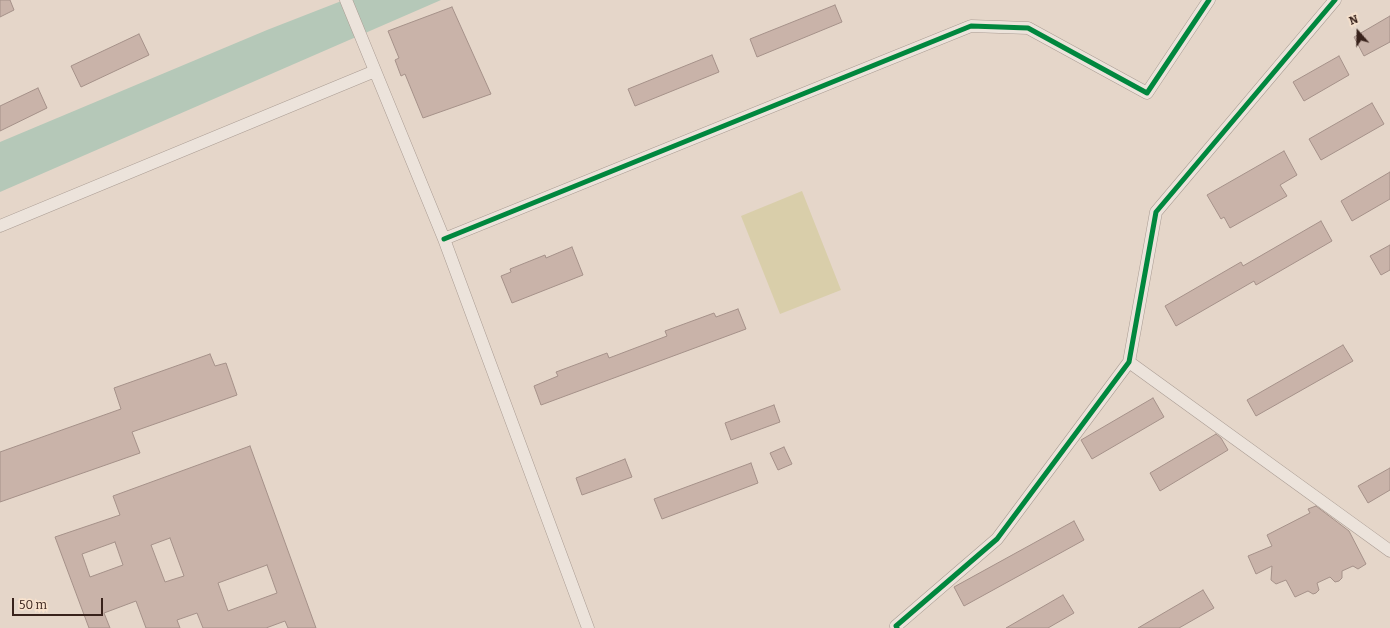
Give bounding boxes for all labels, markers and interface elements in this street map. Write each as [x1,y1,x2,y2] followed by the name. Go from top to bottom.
[1338,12,1378,52] north arrow
[1348,13,1360,28] text: N
[14,590,105,616] scale bar
[19,598,47,612] text: 50 m

